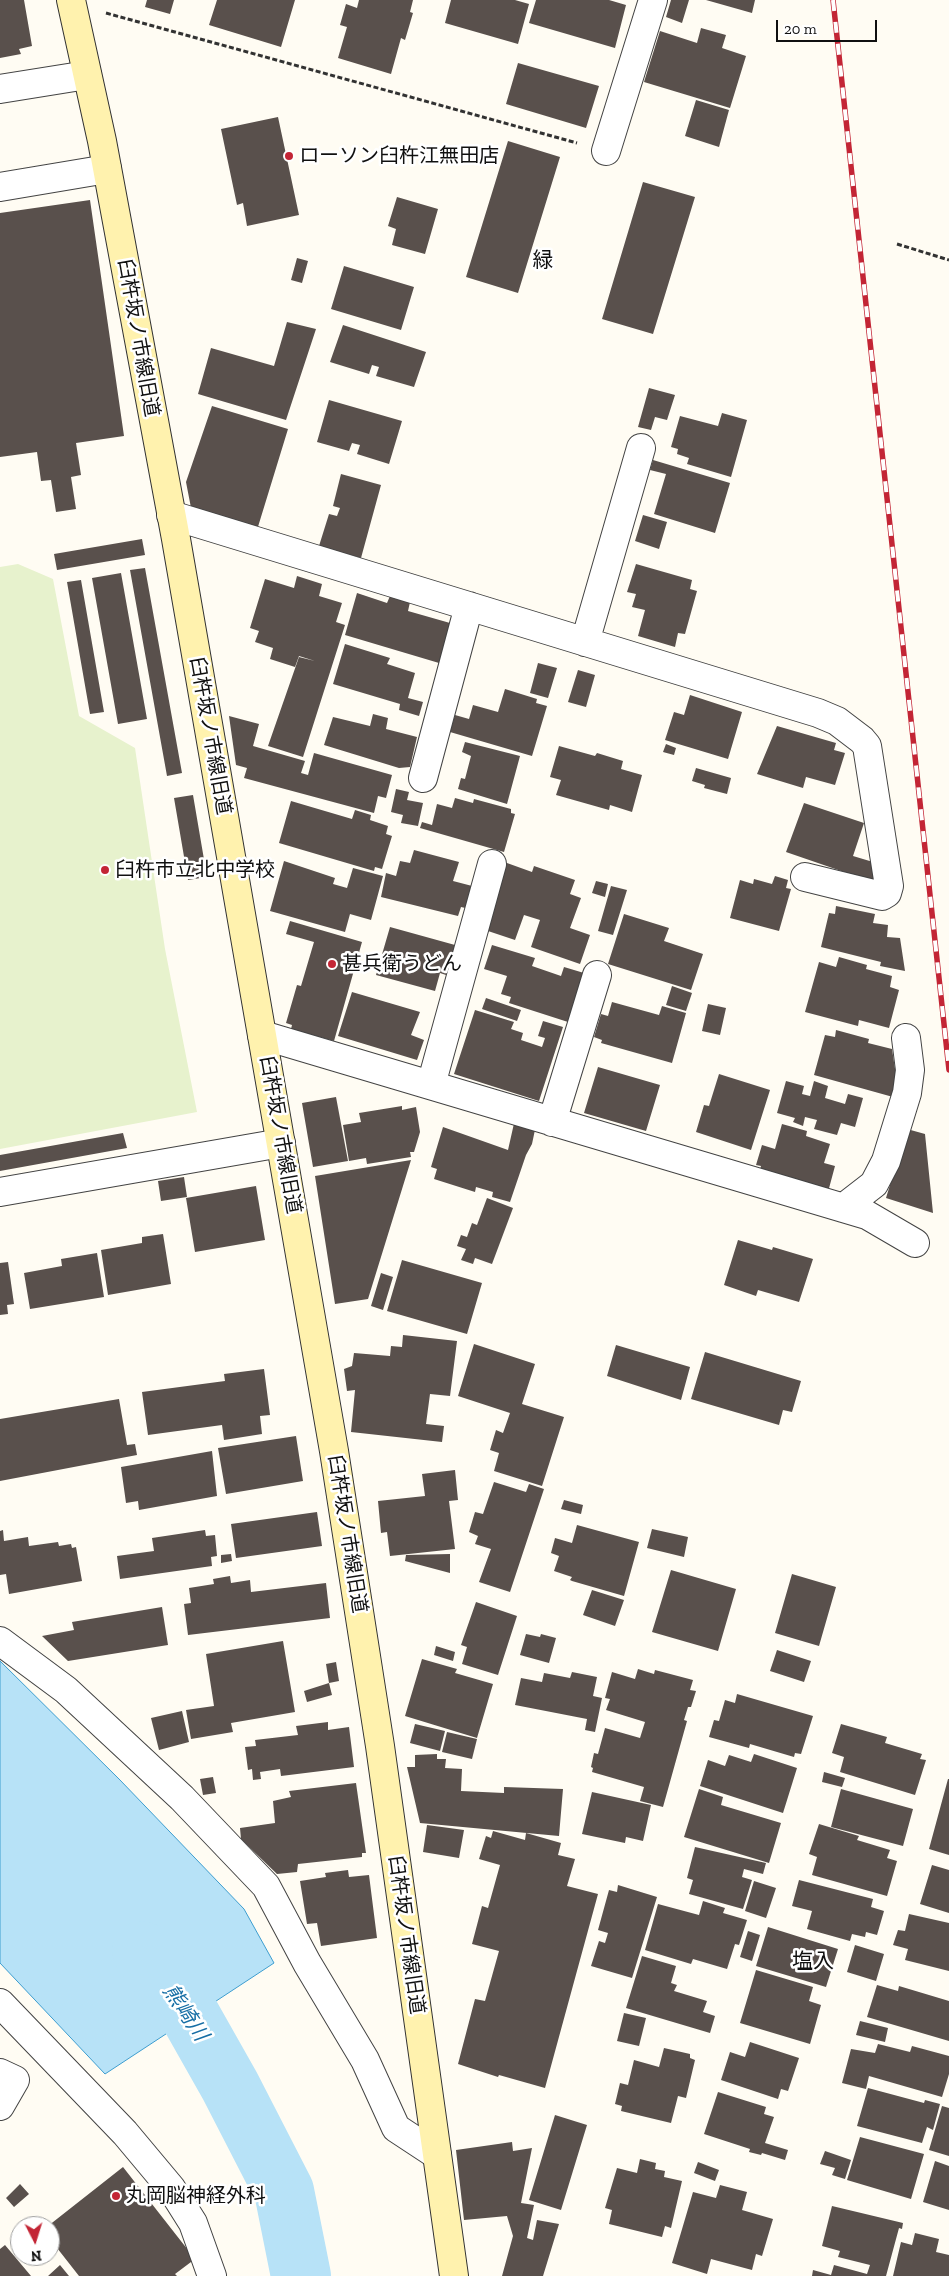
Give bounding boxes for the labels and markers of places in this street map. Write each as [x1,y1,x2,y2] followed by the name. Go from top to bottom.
[299,144,499,168] place label: ローソン臼杵江無田店
[283,150,295,162] marker: ローソン臼杵江無田店
[115,858,275,882] place label: 臼杵市立北中学校
[99,864,111,876] marker: 臼杵市立北中学校
[342,952,462,976] place label: 甚兵衛うどん
[326,958,338,970] marker: 甚兵衛うどん
[126,2184,266,2208] place label: 丸岡脳神経外科
[110,2190,122,2202] marker: 丸岡脳神経外科

